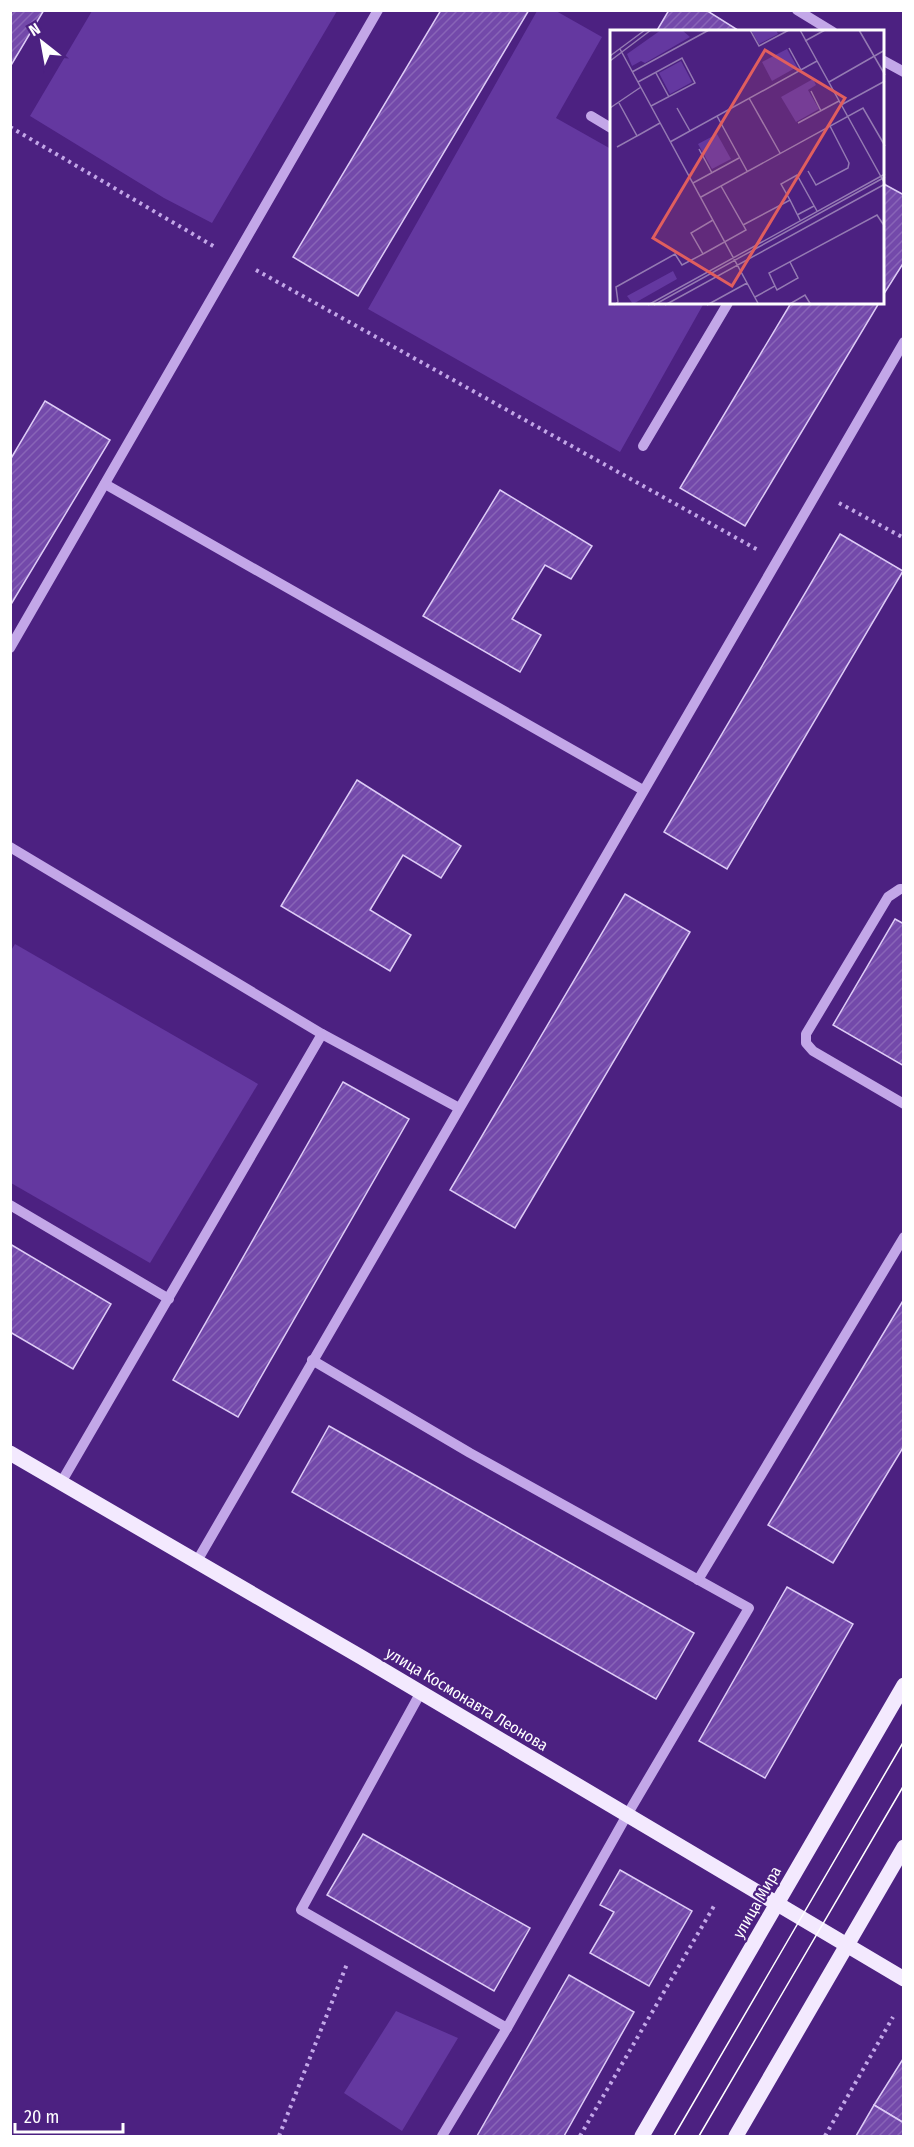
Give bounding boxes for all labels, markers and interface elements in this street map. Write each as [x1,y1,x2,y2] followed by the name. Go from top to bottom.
[12,12,72,72] north arrow
[26,19,44,40] text: N
[610,30,884,304] inset map
[383,1643,552,1755] street label: улица Космонавта Леонова
[729,1862,785,1941] street label: улица Мира
[15,2096,123,2134] scale bar
[24,2106,59,2128] text: 20 m

